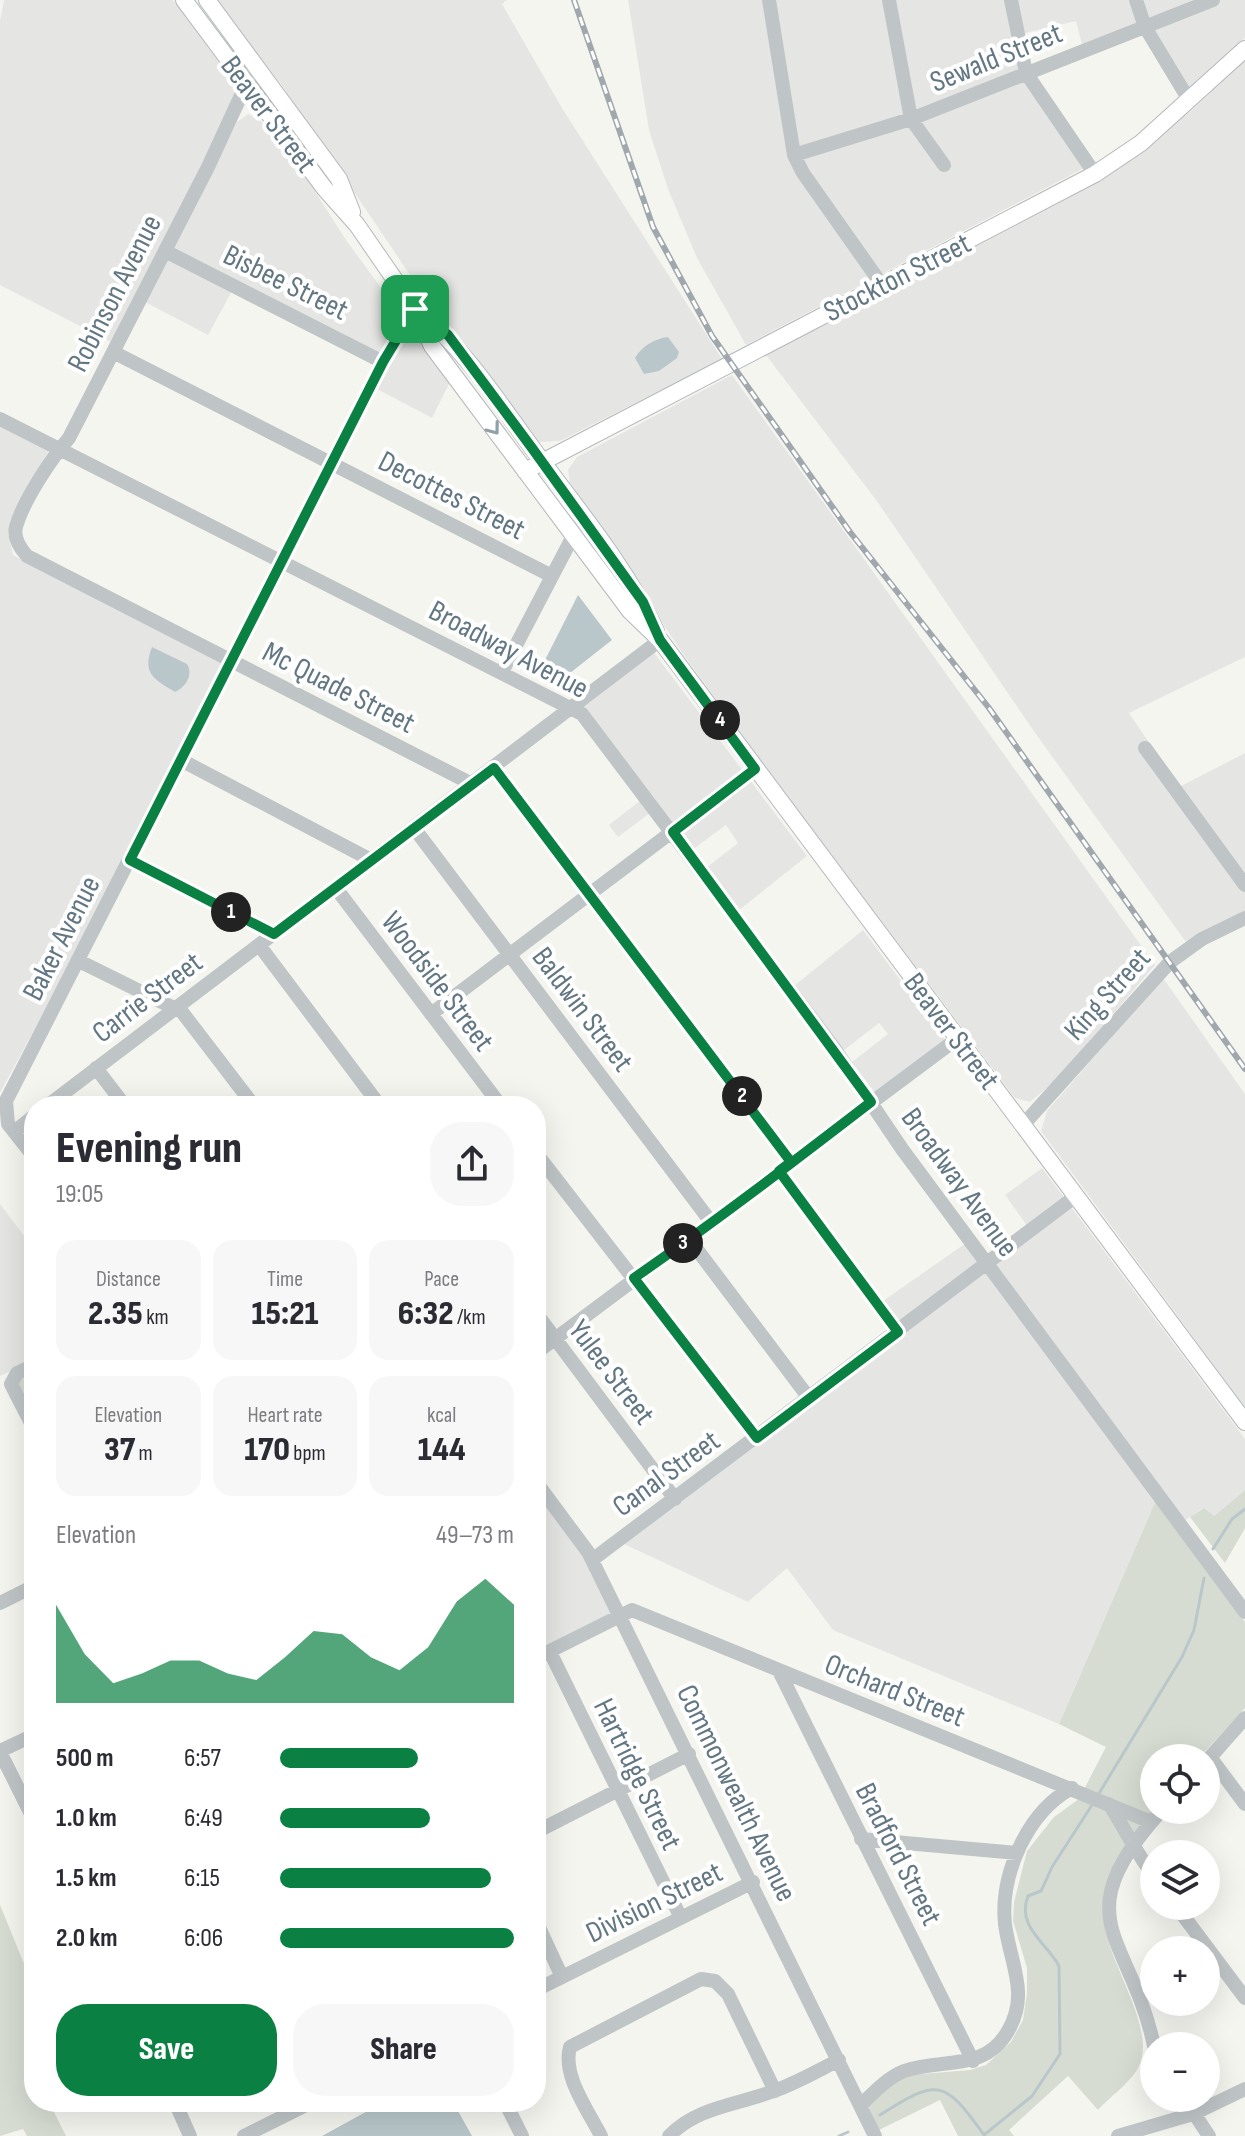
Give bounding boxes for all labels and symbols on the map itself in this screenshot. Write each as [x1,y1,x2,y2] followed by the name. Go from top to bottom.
[925,15,1068,101] street label: Sewald Street
[213,49,324,180] street label: Beaver Street
[60,209,170,378] street label: Robinson Avenue
[818,226,977,330] street label: Stockton Street
[217,237,354,329] street label: Bisbee Street
[381,275,449,343] pin
[484,420,499,435] one-way arrow
[372,444,531,548] street label: Decottes Street
[423,593,594,707] street label: Broadway Avenue
[256,634,421,742] street label: Mc Quade Street
[700,700,740,740] pin: 4
[15,870,109,1007] street label: Baker Avenue
[211,892,251,932] pin: 1
[373,905,501,1058] street label: Woodside Street
[524,940,641,1079] street label: Baldwin Street
[1057,941,1159,1048] street label: King Street
[85,945,210,1051] street label: Carrie Street
[896,966,1007,1097] street label: Beaver Street
[722,1076,762,1116] pin: 2
[893,1101,1025,1264] street label: Broadway Avenue
[663,1223,703,1263] pin: 3
[560,1313,662,1432] street label: Yulee Street
[606,1423,727,1525] street label: Canal Street
[819,1647,970,1735] street label: Orchard Street
[668,1679,804,1908] street label: Commonwealth Avenue
[585,1693,689,1856] street label: Hartridge Street
[847,1777,949,1932] street label: Bradford Street
[580,1854,729,1951] street label: Division Street

